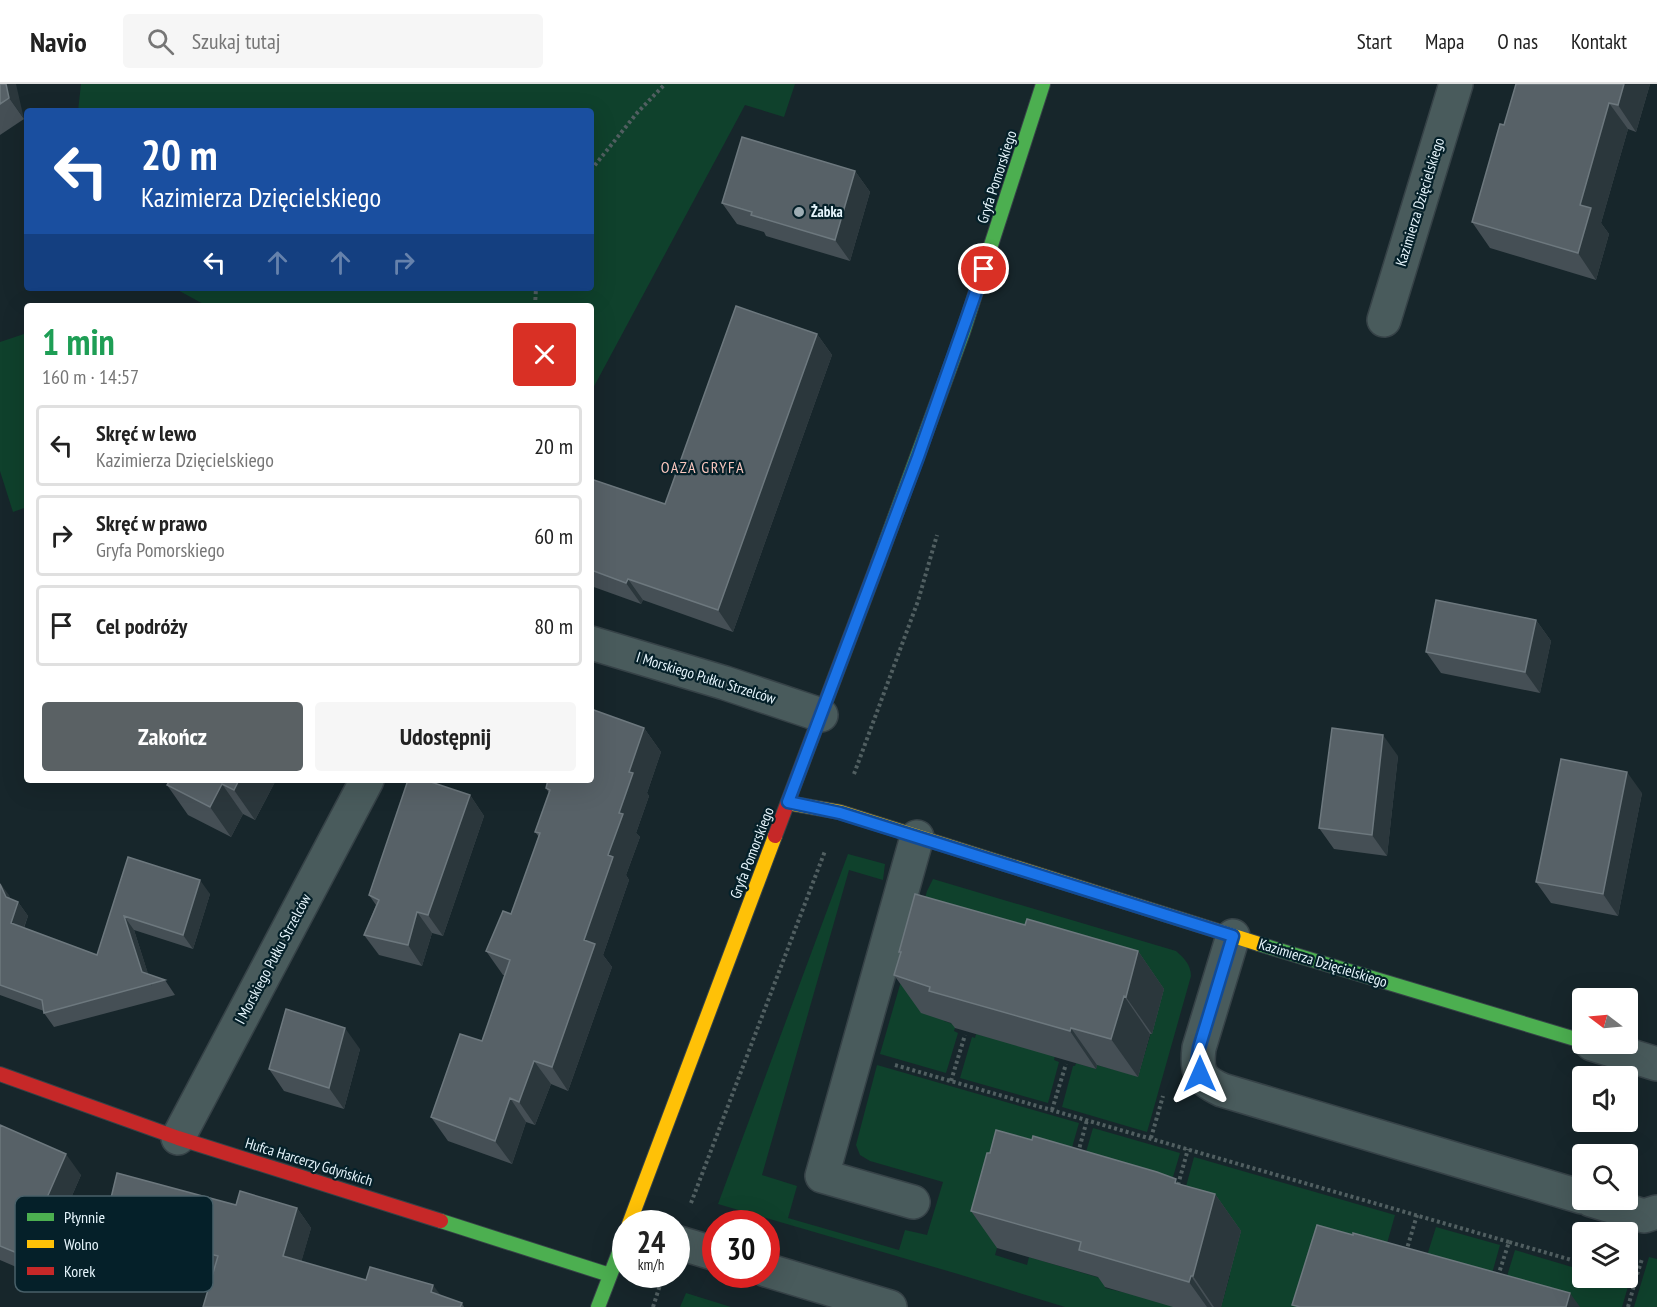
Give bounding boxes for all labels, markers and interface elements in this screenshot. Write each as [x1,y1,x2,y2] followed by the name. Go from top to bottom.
[123,14,543,68] search box
[30,23,87,60] text: Navio
[144,25,177,58] icon: search
[192,27,280,55] text: Szukaj tutaj
[1357,28,1392,55] text: Start
[1425,28,1464,55] text: Mapa
[1497,28,1538,55] text: O nas
[1571,28,1627,55] text: Kontakt
[141,127,218,182] text: 20 m
[973,128,1020,226] street label: Gryfa Pomorskiego
[42,132,120,210] icon: left
[1391,135,1448,268] street label: Kazimierza Dzięcielskiego
[141,180,381,214] text: Kazimierza Dzięcielskiego
[811,202,843,221] place label: Żabka
[792,205,806,219] marker: Żabka
[958,243,1009,294] pin
[198,246,231,279] icon: left
[261,246,294,279] icon: ahead
[324,246,357,279] icon: ahead
[387,246,420,279] icon: right
[967,252,1000,285] icon: arrive
[42,318,115,365] text: 1 min
[513,323,576,386] button: close
[42,364,139,390] text: 160 m · 14:57
[96,419,197,447] text: Skręć w lewo
[45,429,78,462] icon: left
[534,432,573,460] text: 20 m
[96,447,274,473] text: Kazimierza Dzięcielskiego
[661,457,745,477] district label: OAZA GRYFA
[96,509,207,537] text: Skręć w prawo
[45,519,78,552] icon: right
[534,522,573,550] text: 60 m
[96,537,225,563] text: Gryfa Pomorskiego
[45,609,78,642] icon: arrive
[96,612,187,640] text: Cel podróży
[534,612,573,640] text: 80 m
[634,647,778,708] street label: I Morskiego Pułku Strzelców
[42,702,303,771] button: Zakończ
[315,702,576,771] button: Udostępnij
[725,804,778,901] street label: Gryfa Pomorskiego
[230,890,315,1027] street label: I Morskiego Pułku Strzelców
[1257,934,1390,991] street label: Kazimierza Dzięcielskiego
[1572,988,1638,1054] north arrow
[1572,988,1638,1288] map controls
[1168,1042,1232,1106] position arrow
[1572,1066,1638,1132] button: sound
[243,1133,375,1190] street label: Hufca Harcerzy Gdyńskich
[1572,1144,1638,1210] button: search
[15,1196,213,1292] legend
[64,1207,105,1227] text: Płynnie
[702,1210,780,1288] speed limit sign: 30
[637,1222,665,1261] text: 24
[1572,1222,1638,1288] button: layers
[64,1234,99,1254] text: Wolno
[638,1255,664,1274] text: km/h
[64,1261,96,1281] text: Korek

